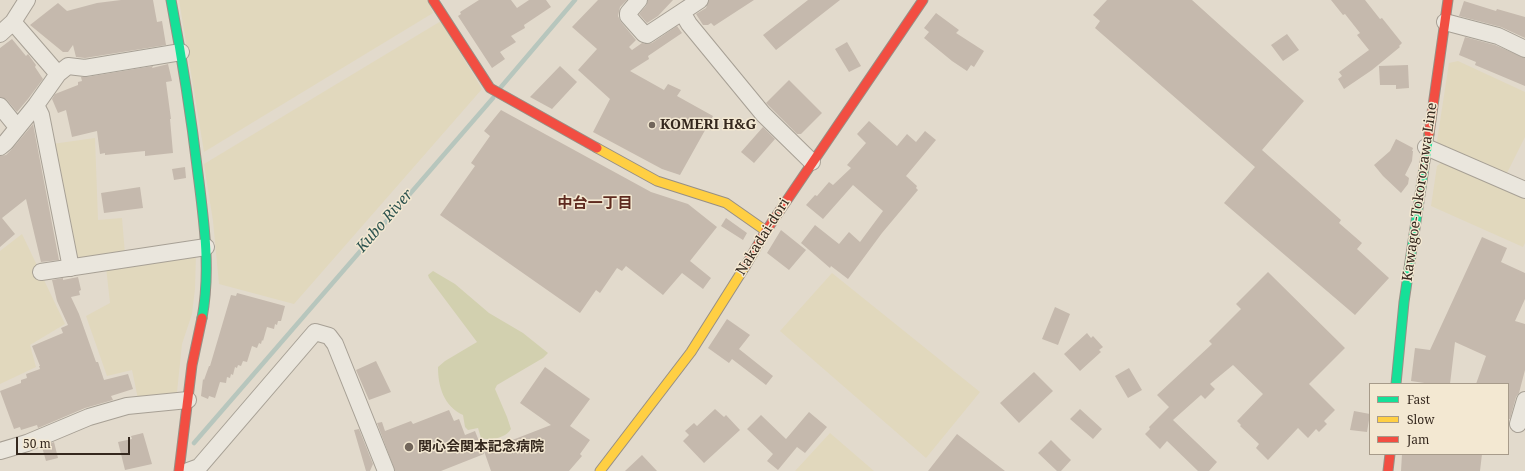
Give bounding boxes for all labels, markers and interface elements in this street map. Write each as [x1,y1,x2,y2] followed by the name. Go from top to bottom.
[1399,102,1441,282] street label: Kawagoe-Tokorozawa Line
[660,117,756,133] place label: KOMERI H&G
[647,120,657,130] marker: KOMERI H&G
[353,186,417,256] water label: Kubo River
[558,195,632,213] district label: 中台一丁目
[733,195,793,279] street label: Nakadai-dori
[1369,383,1509,455] legend
[1407,391,1430,408] text: Fast
[1407,411,1435,428] text: Slow
[18,429,132,455] scale bar
[1407,431,1429,448] text: Jam
[23,435,51,452] text: 50 m
[418,439,544,455] place label: 関心会関本記念病院
[403,441,415,453] marker: 関心会関本記念病院

